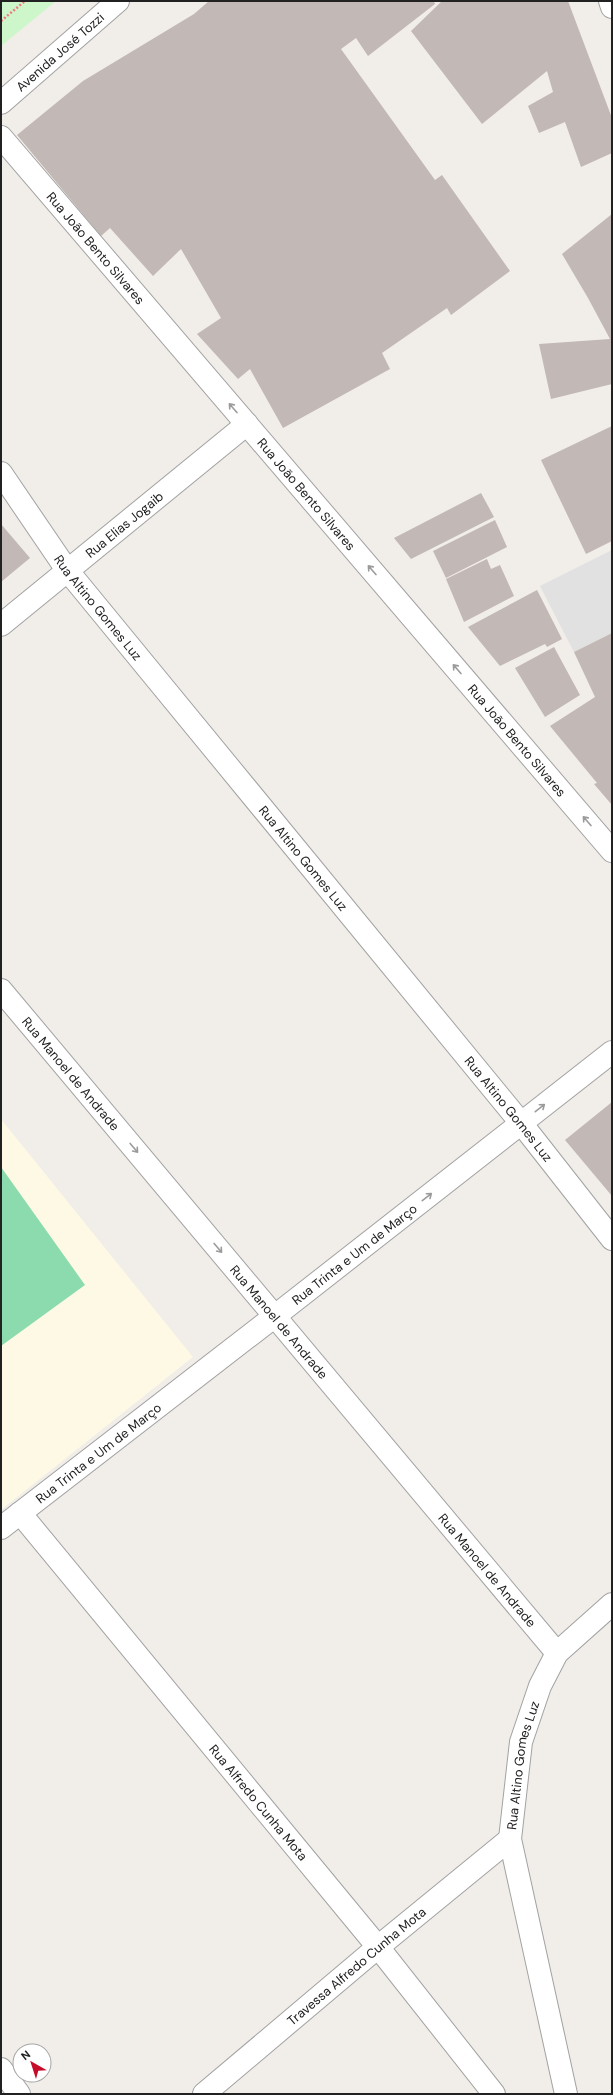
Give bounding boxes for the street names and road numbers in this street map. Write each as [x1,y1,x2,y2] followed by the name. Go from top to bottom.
[12,9,107,95] street label: Avenida José Tozzi
[43,188,149,308] street label: Rua João Bento Silvares
[254,434,359,554] street label: Rua João Bento Silvares
[82,488,167,561] street label: Rua Elias Jogaib
[51,551,146,664] street label: Rua Altino Gomes Luz
[464,681,570,800] street label: Rua João Bento Silvares
[255,802,352,914] street label: Rua Altino Gomes Luz
[18,1013,124,1134] street label: Rua Manoel de Andrade
[461,1052,557,1165] street label: Rua Altino Gomes Luz
[288,1199,420,1308] street label: Rua Trinta e Um de Março
[227,1261,332,1382] street label: Rua Manoel de Andrade
[32,1399,165,1507] street label: Rua Trinta e Um de Março
[435,1510,540,1630] street label: Rua Manoel de Andrade
[503,1699,543,1831] street label: Rua Altino Gomes Luz
[206,1741,312,1864] street label: Rua Alfredo Cunha Mota
[283,1903,429,2029] street label: Travessa Alfredo Cunha Mota

